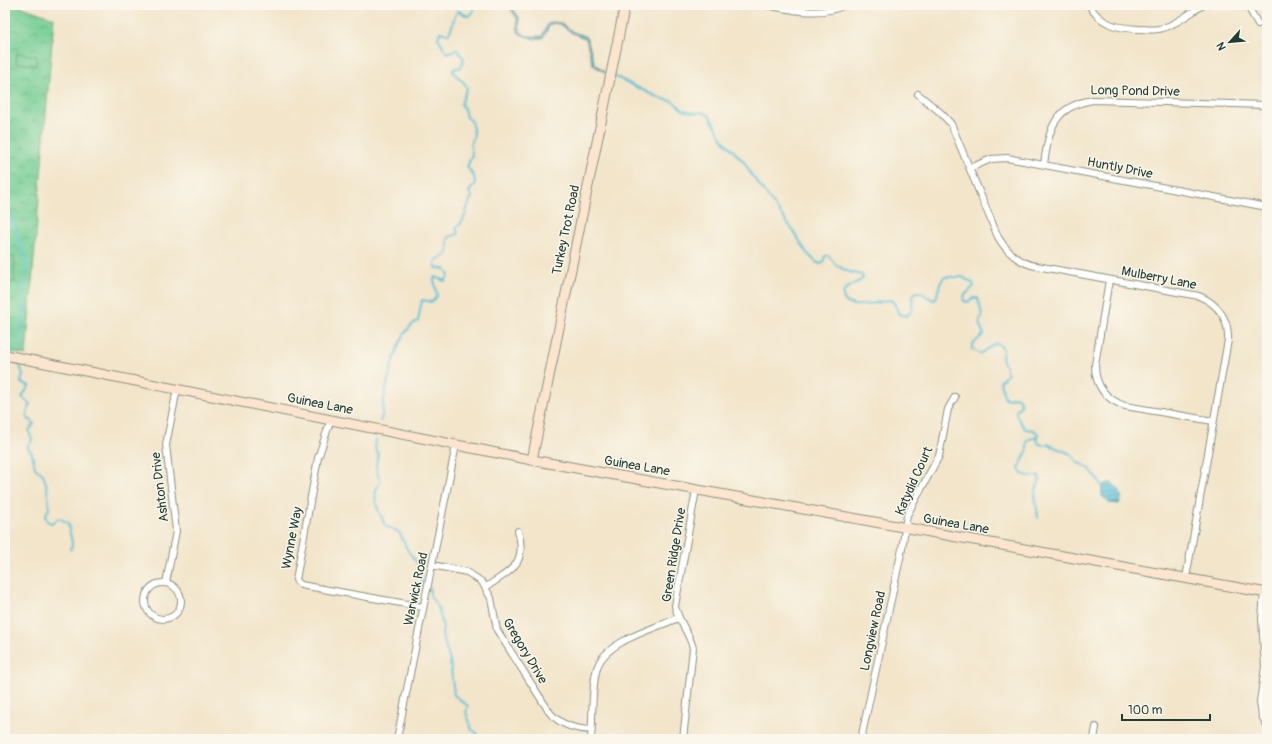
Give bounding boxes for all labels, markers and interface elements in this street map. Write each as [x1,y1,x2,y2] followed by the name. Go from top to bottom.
[1210,22,1250,62] north arrow
[1214,40,1229,53] text: N
[1090,82,1180,100] street label: Long Pond Drive
[1086,154,1155,182] street label: Huntly Drive
[549,184,583,276] street label: Turkey Trot Road
[1120,263,1198,293] street label: Mulberry Lane
[286,390,355,418] street label: Guinea Lane
[892,443,937,518] street label: Katydid Court
[148,451,172,523] street label: Ashton Drive
[603,452,672,480] street label: Guinea Lane
[278,505,306,571] street label: Wynne Way
[659,506,689,603] street label: Green Ridge Drive
[922,510,991,538] street label: Guinea Lane
[400,551,432,627] street label: Warwick Road
[857,590,889,672] street label: Longview Road
[499,615,551,687] street label: Gregory Drive
[1122,696,1210,722] scale bar
[1128,703,1163,718] text: 100 m

